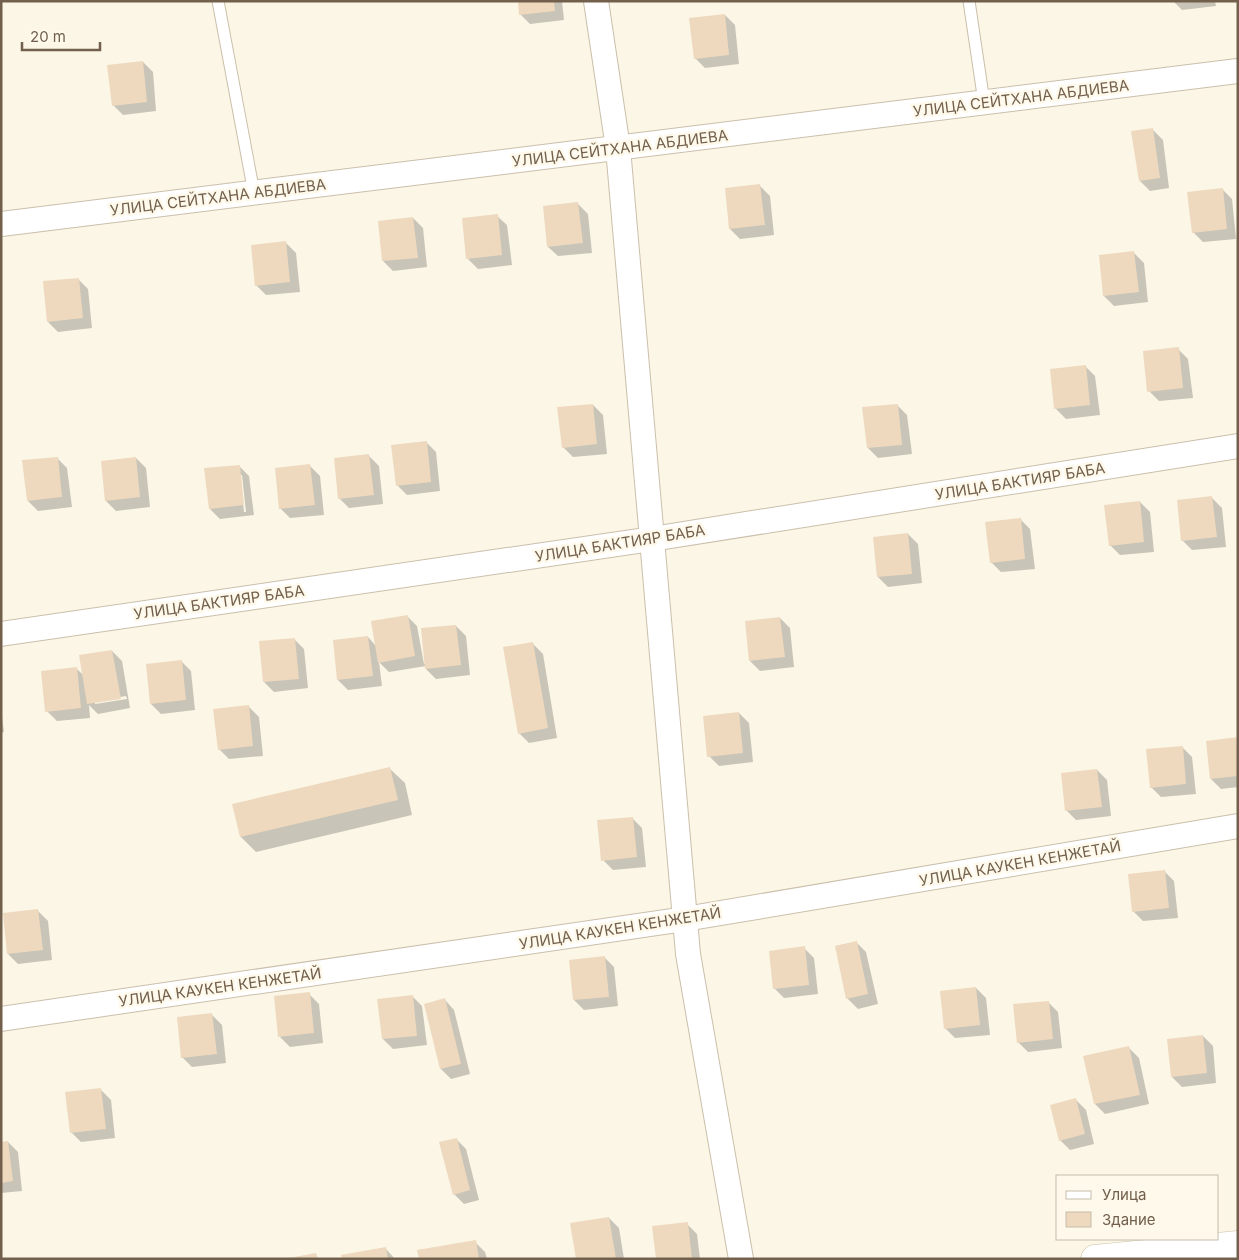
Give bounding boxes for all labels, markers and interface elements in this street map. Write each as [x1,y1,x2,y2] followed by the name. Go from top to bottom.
[22,20,100,52] scale bar
[30,27,66,46] text: 20 m
[912,75,1130,121] street label: УЛИЦА СЕЙТХАНА АБДИЕВА
[511,125,729,171] street label: УЛИЦА СЕЙТХАНА АБДИЕВА
[109,174,327,220] street label: УЛИЦА СЕЙТХАНА АБДИЕВА
[934,458,1106,504] street label: УЛИЦА БАКТИЯР БАБА
[534,520,706,566] street label: УЛИЦА БАКТИЯР БАБА
[133,581,305,623] street label: УЛИЦА БАКТИЯР БАБА
[918,836,1122,890] street label: УЛИЦА КАУКЕН КЕНЖЕТАЙ
[518,903,722,953] street label: УЛИЦА КАУКЕН КЕНЖЕТАЙ
[118,963,322,1011] street label: УЛИЦА КАУКЕН КЕНЖЕТАЙ
[1056,1175,1219,1240] legend
[1102,1185,1146,1204] text: Улица
[1102,1210,1156,1229] text: Здание

